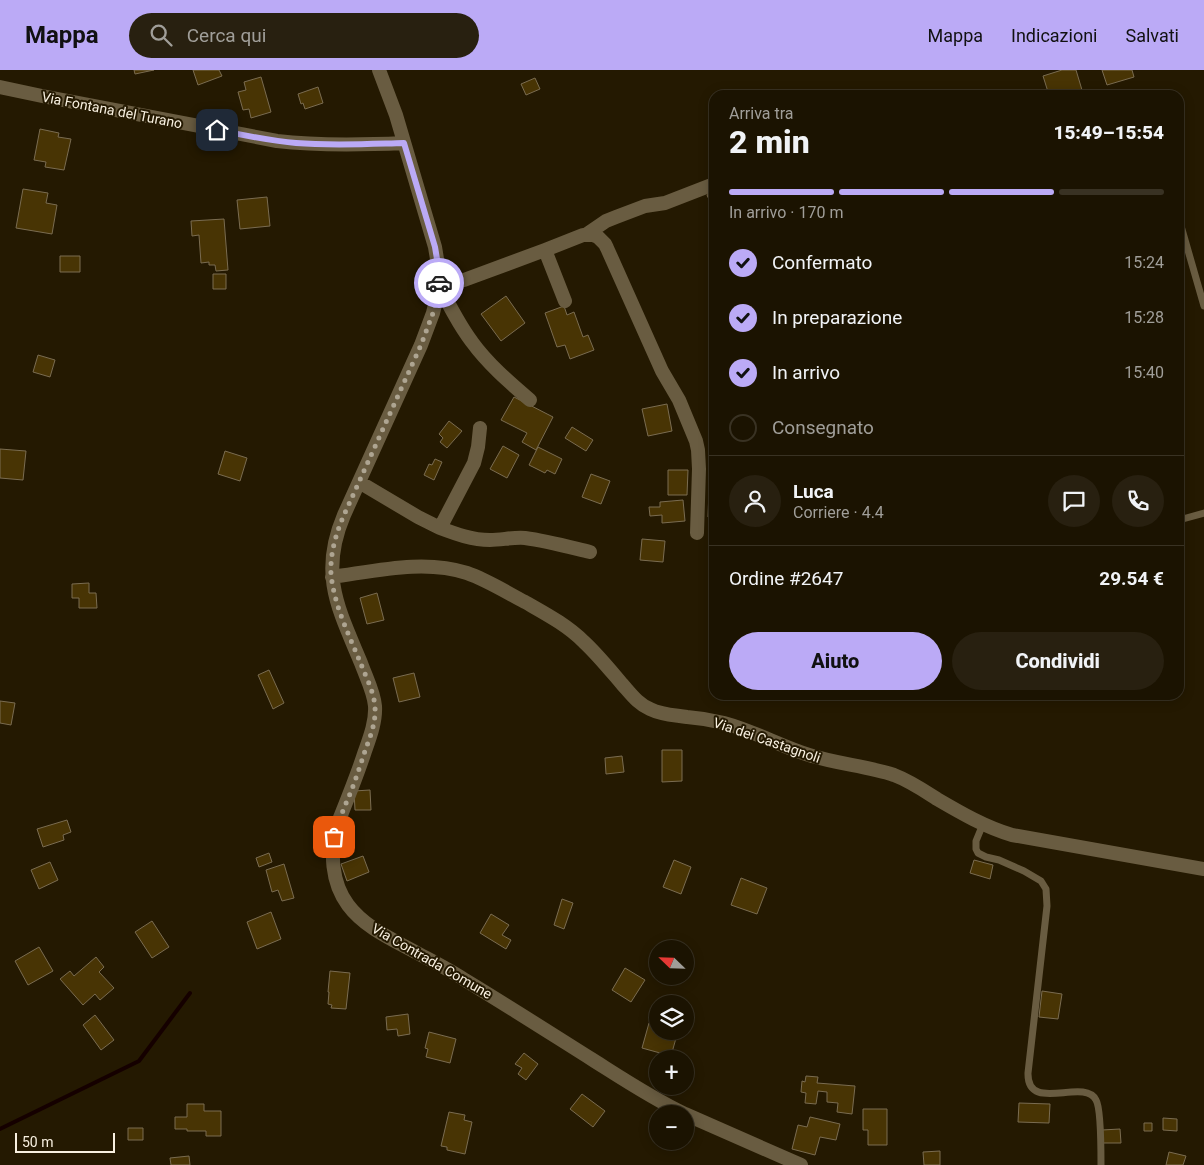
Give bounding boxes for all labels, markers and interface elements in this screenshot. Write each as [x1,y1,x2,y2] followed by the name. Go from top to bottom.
[129,13,479,58] search box
[25,21,99,49] text: Mappa
[147,21,175,49] icon: search
[187,24,266,47] text: Cerca qui
[928,25,983,46] text: Mappa
[1011,25,1098,46] text: Indicazioni
[1126,25,1179,46] text: Salvati
[40,89,184,131] street label: Via Fontana del Turano
[729,104,794,123] text: Arriva tra
[196,109,238,151] pin
[203,116,231,144] icon: home
[1053,121,1164,144] text: 15:49–15:54
[729,123,810,161] text: 2 min
[729,203,843,222] text: In arrivo · 170 m
[729,249,757,277] icon: check
[772,251,872,274] text: Confermato
[1124,253,1164,272] text: 15:24
[414,258,464,308] courier
[425,269,453,297] icon: car
[729,304,757,332] icon: check
[772,306,902,329] text: In preparazione
[1124,308,1164,327] text: 15:28
[729,359,757,387] icon: check
[772,361,840,384] text: In arrivo
[1124,363,1164,382] text: 15:40
[772,416,874,439] text: Consegnato
[729,475,781,527] button: person
[1048,475,1100,527] button: chat
[1112,475,1164,527] button: phone
[793,480,834,503] text: Luca
[793,503,884,522] text: Corriere · 4.4
[729,567,843,590] text: Ordine #2647
[1099,567,1164,590] text: 29.54 €
[729,632,942,690] button: Aiuto
[952,632,1164,690] button: Condividi
[711,714,823,766] street label: Via dei Castagnoli
[313,816,355,858] pin
[320,823,348,851] icon: bag
[369,920,495,1002] street label: Via Contrada Comune
[649,940,694,985] north arrow
[649,940,694,1150] map controls
[649,995,694,1040] button: layers
[649,1050,694,1095] button: +
[649,1105,694,1150] button: −
[15,1130,115,1153] scale bar
[22,1134,54,1150] text: 50 m

